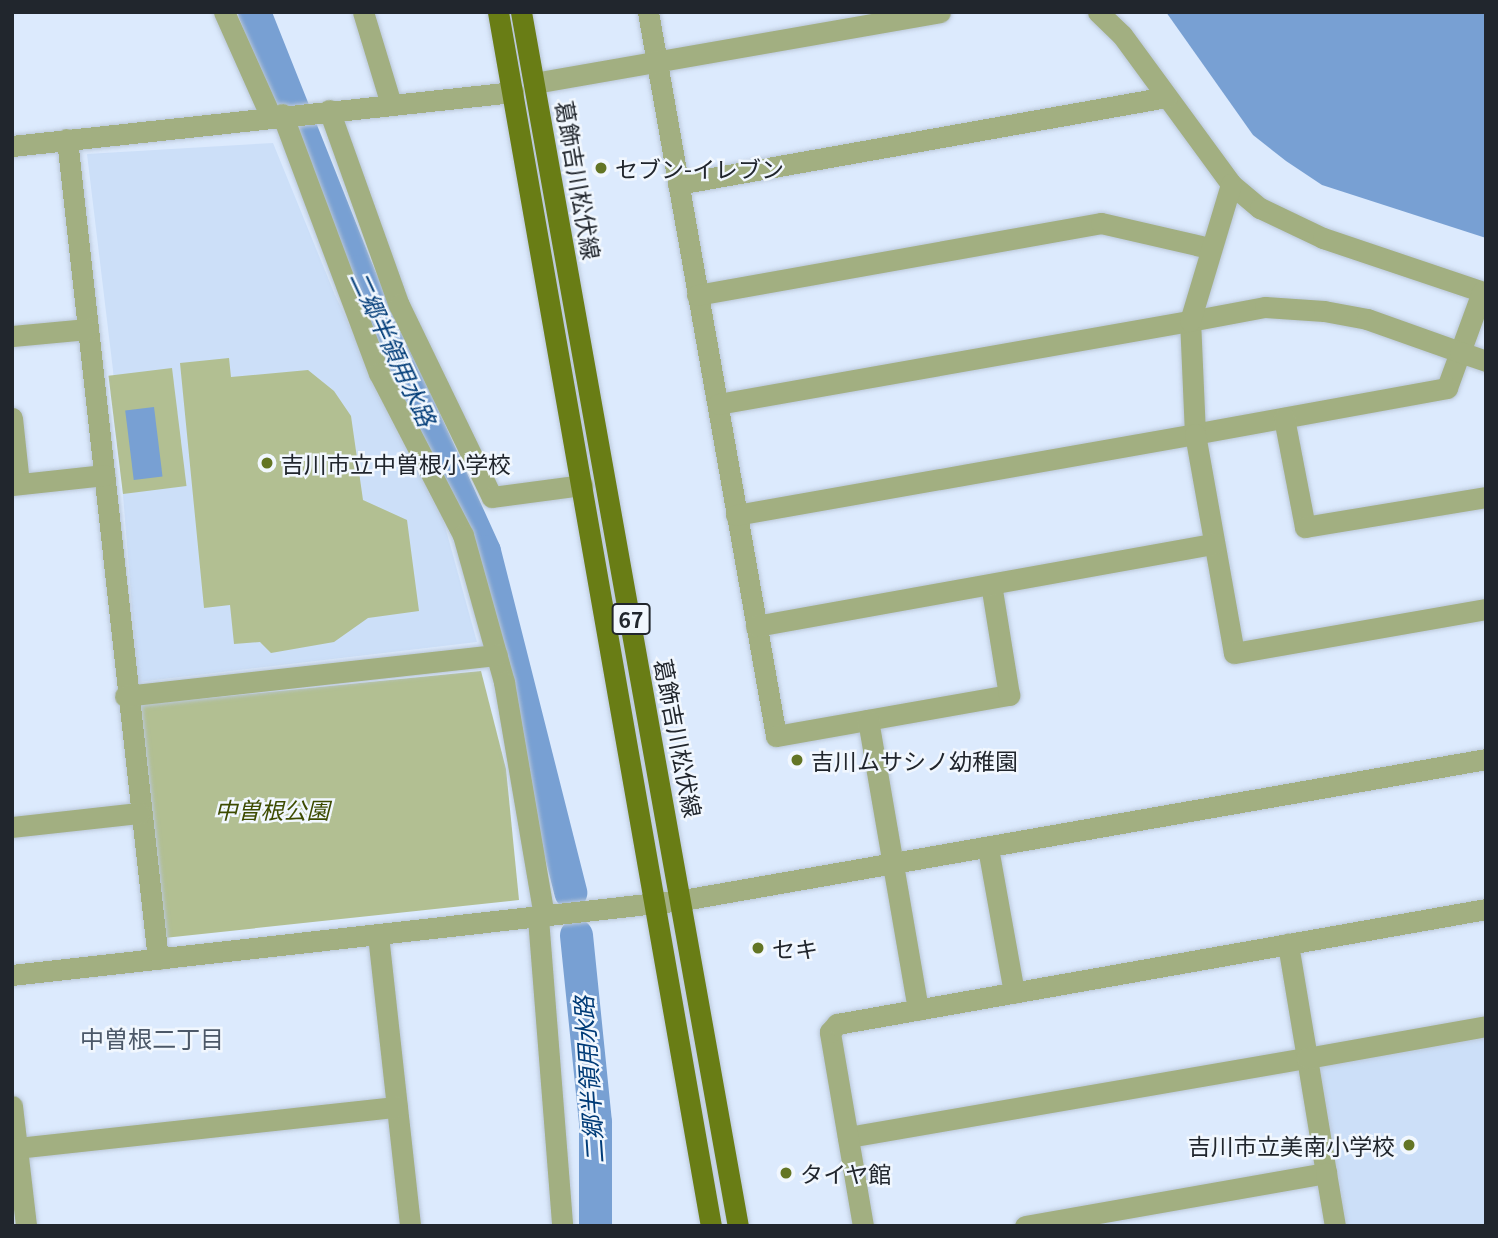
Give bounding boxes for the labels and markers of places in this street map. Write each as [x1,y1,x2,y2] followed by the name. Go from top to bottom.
[615,154,784,182] place label: セブン-イレブン
[593,160,609,176] marker: セブン-イレブン
[281,449,511,477] place label: 吉川市立中曽根小学校
[259,455,275,471] marker: 吉川市立中曽根小学校
[811,746,1018,774] place label: 吉川ムサシノ幼稚園
[789,752,805,768] marker: 吉川ムサシノ幼稚園
[772,934,818,962] place label: セキ
[750,940,766,956] marker: セキ
[1188,1131,1395,1159] place label: 吉川市立美南小学校
[1401,1137,1417,1153] marker: 吉川市立美南小学校
[800,1159,892,1187] place label: タイヤ館
[778,1165,794,1181] marker: タイヤ館

